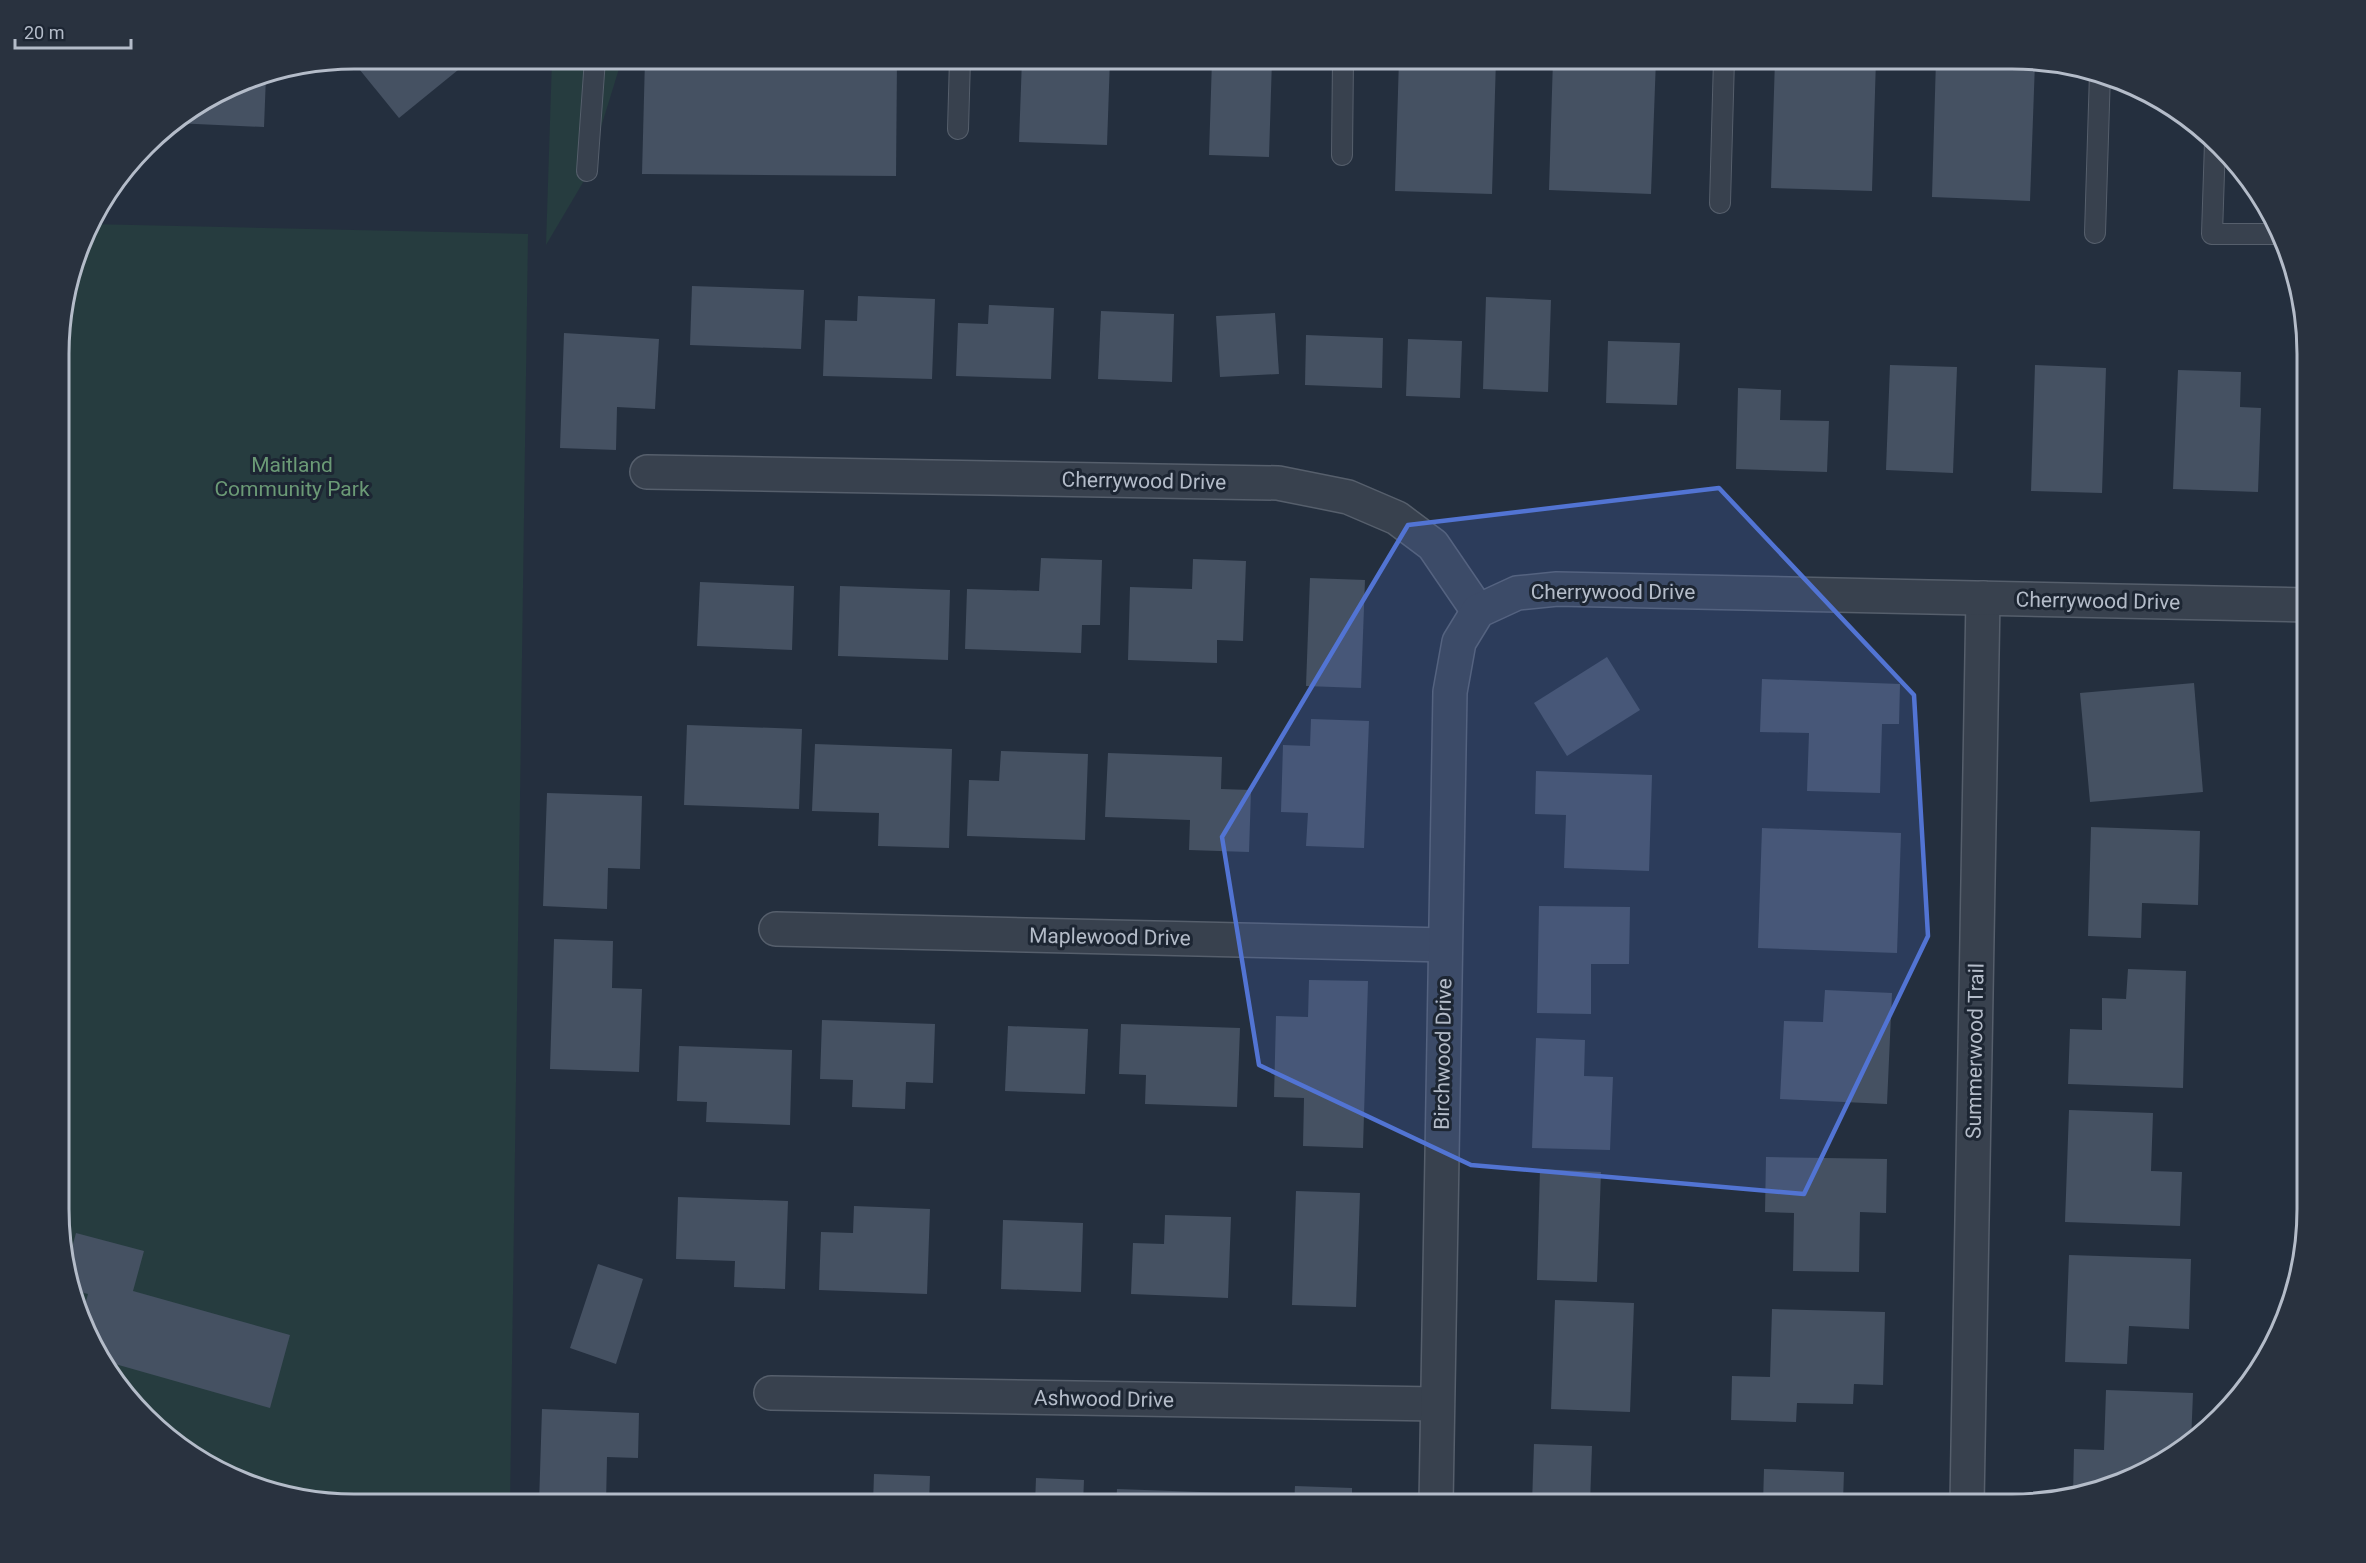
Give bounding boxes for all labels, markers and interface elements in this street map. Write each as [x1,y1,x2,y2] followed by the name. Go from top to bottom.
[15,12,130,50] scale bar
[24,22,64,43] text: 20 m
[214,453,370,501] park label: Maitland Community Park
[1061,468,1227,494] street label: Cherrywood Drive
[1531,580,1695,604] street label: Cherrywood Drive
[2015,588,2181,614] street label: Cherrywood Drive
[1029,924,1191,950] street label: Maplewood Drive
[1961,963,1989,1139] street label: Summerwood Trail
[1430,978,1456,1130] street label: Birchwood Drive
[1034,1386,1174,1412] street label: Ashwood Drive

